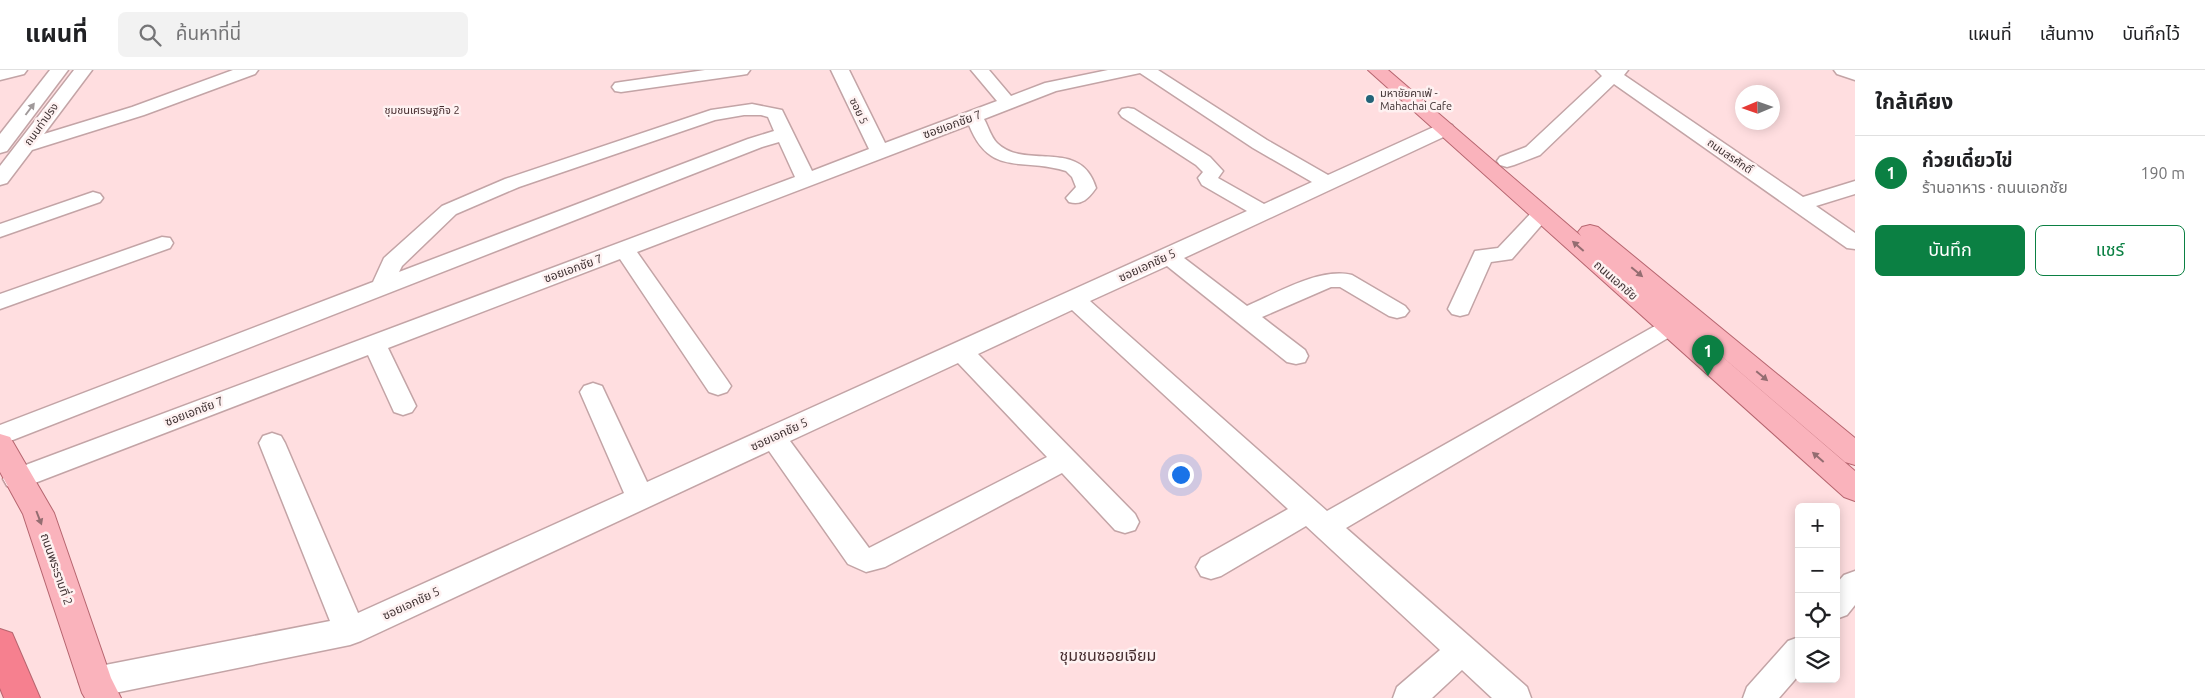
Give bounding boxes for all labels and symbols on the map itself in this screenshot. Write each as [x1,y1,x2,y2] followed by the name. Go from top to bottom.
[1735,85,1780,130] north arrow
[1380,87,1452,112] place label: มหาชัยคาเฟ่ - Mahachai Cafe
[1364,93,1376,105] marker: มหาชัยคาเฟ่ - Mahachai Cafe
[848,96,870,126] street label: ซอย 5
[22,100,60,147] street label: ถนนท่าปรง
[25,102,35,116] one-way arrow
[384,104,460,117] district label: ชุมชนเศรษฐกิจ 2
[921,107,983,141] street label: ซอยเอกชัย 7
[1705,136,1755,176] street label: ถนนสรศักดิ์
[1572,240,1584,252] one-way arrow
[1116,246,1178,284] street label: ซอยเอกชัย 5
[542,251,604,285] street label: ซอยเอกชัย 7
[1592,258,1640,302] street label: ถนนเอกชัย
[1631,266,1643,277] one-way arrow
[1692,335,1724,376] pin: 1
[1756,370,1768,381] one-way arrow
[163,394,225,428] street label: ซอยเอกชัย 7
[748,415,810,453] street label: ซอยเอกชัย 5
[1812,452,1825,463] one-way arrow
[1168,462,1194,488] your location
[36,511,44,526] one-way arrow
[39,531,77,607] street label: ถนนพระรามที่ 2
[380,584,442,622] street label: ซอยเอกชัย 5
[1060,646,1156,665] district label: ชุมชนซอยเจียม

